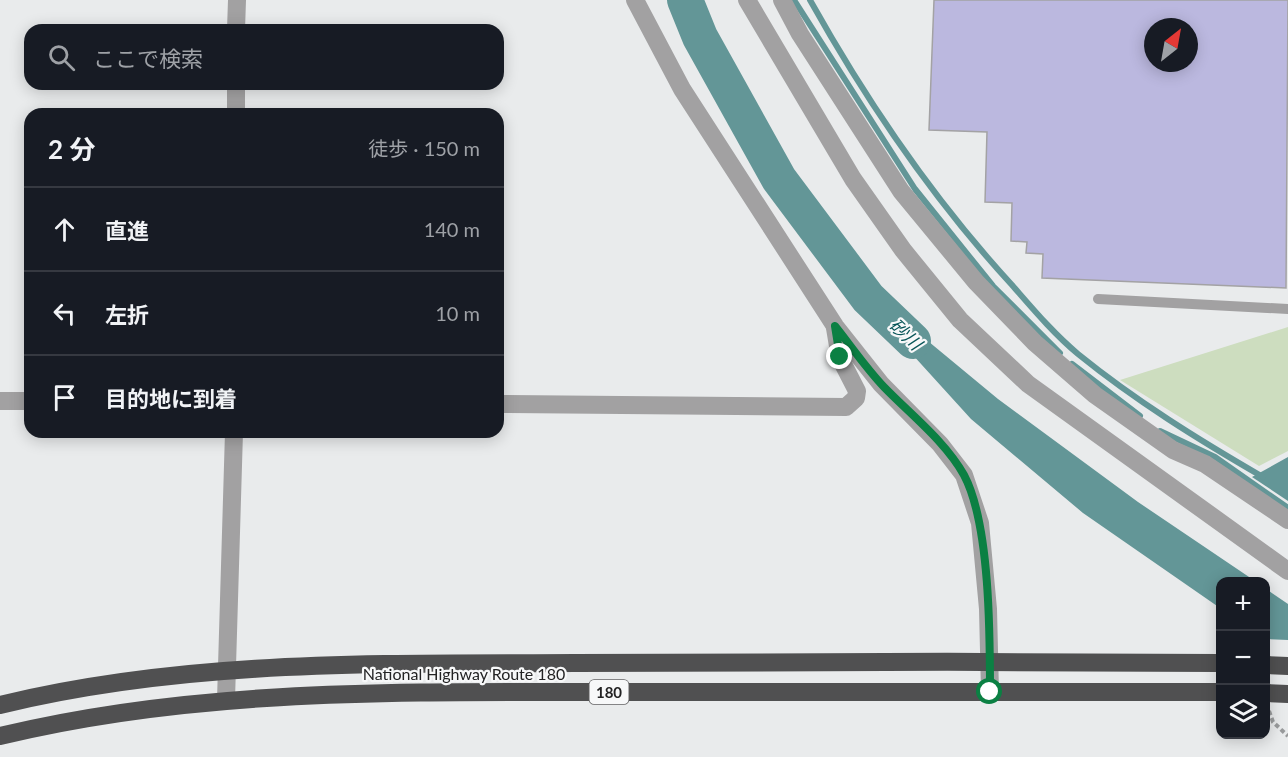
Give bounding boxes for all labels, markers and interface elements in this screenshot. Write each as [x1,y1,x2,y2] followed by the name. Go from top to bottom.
[1144,18,1198,72] north arrow
[24,24,504,90] search box
[45,41,78,74] icon: search
[93,45,203,72] text: ここで検索
[48,133,95,165] text: 2 分
[368,136,480,160] text: 徒歩 · 150 m
[48,213,81,246] icon: ahead
[105,217,149,244] text: 直進
[424,217,480,241] text: 140 m
[48,297,81,330] icon: left
[105,301,149,328] text: 左折
[435,301,480,325] text: 10 m
[885,314,928,356] water label: 砂川
[826,343,852,369] route end
[48,381,81,414] icon: arrive
[105,385,237,412] text: 目的地に到着
[1216,577,1270,739] map controls
[1216,577,1270,631] button: +
[1216,631,1270,685] button: −
[363,664,565,683] street label: National Highway Route 180
[976,678,1002,704] route start
[590,680,628,704] road number: 180
[1216,685,1270,739] button: layers

